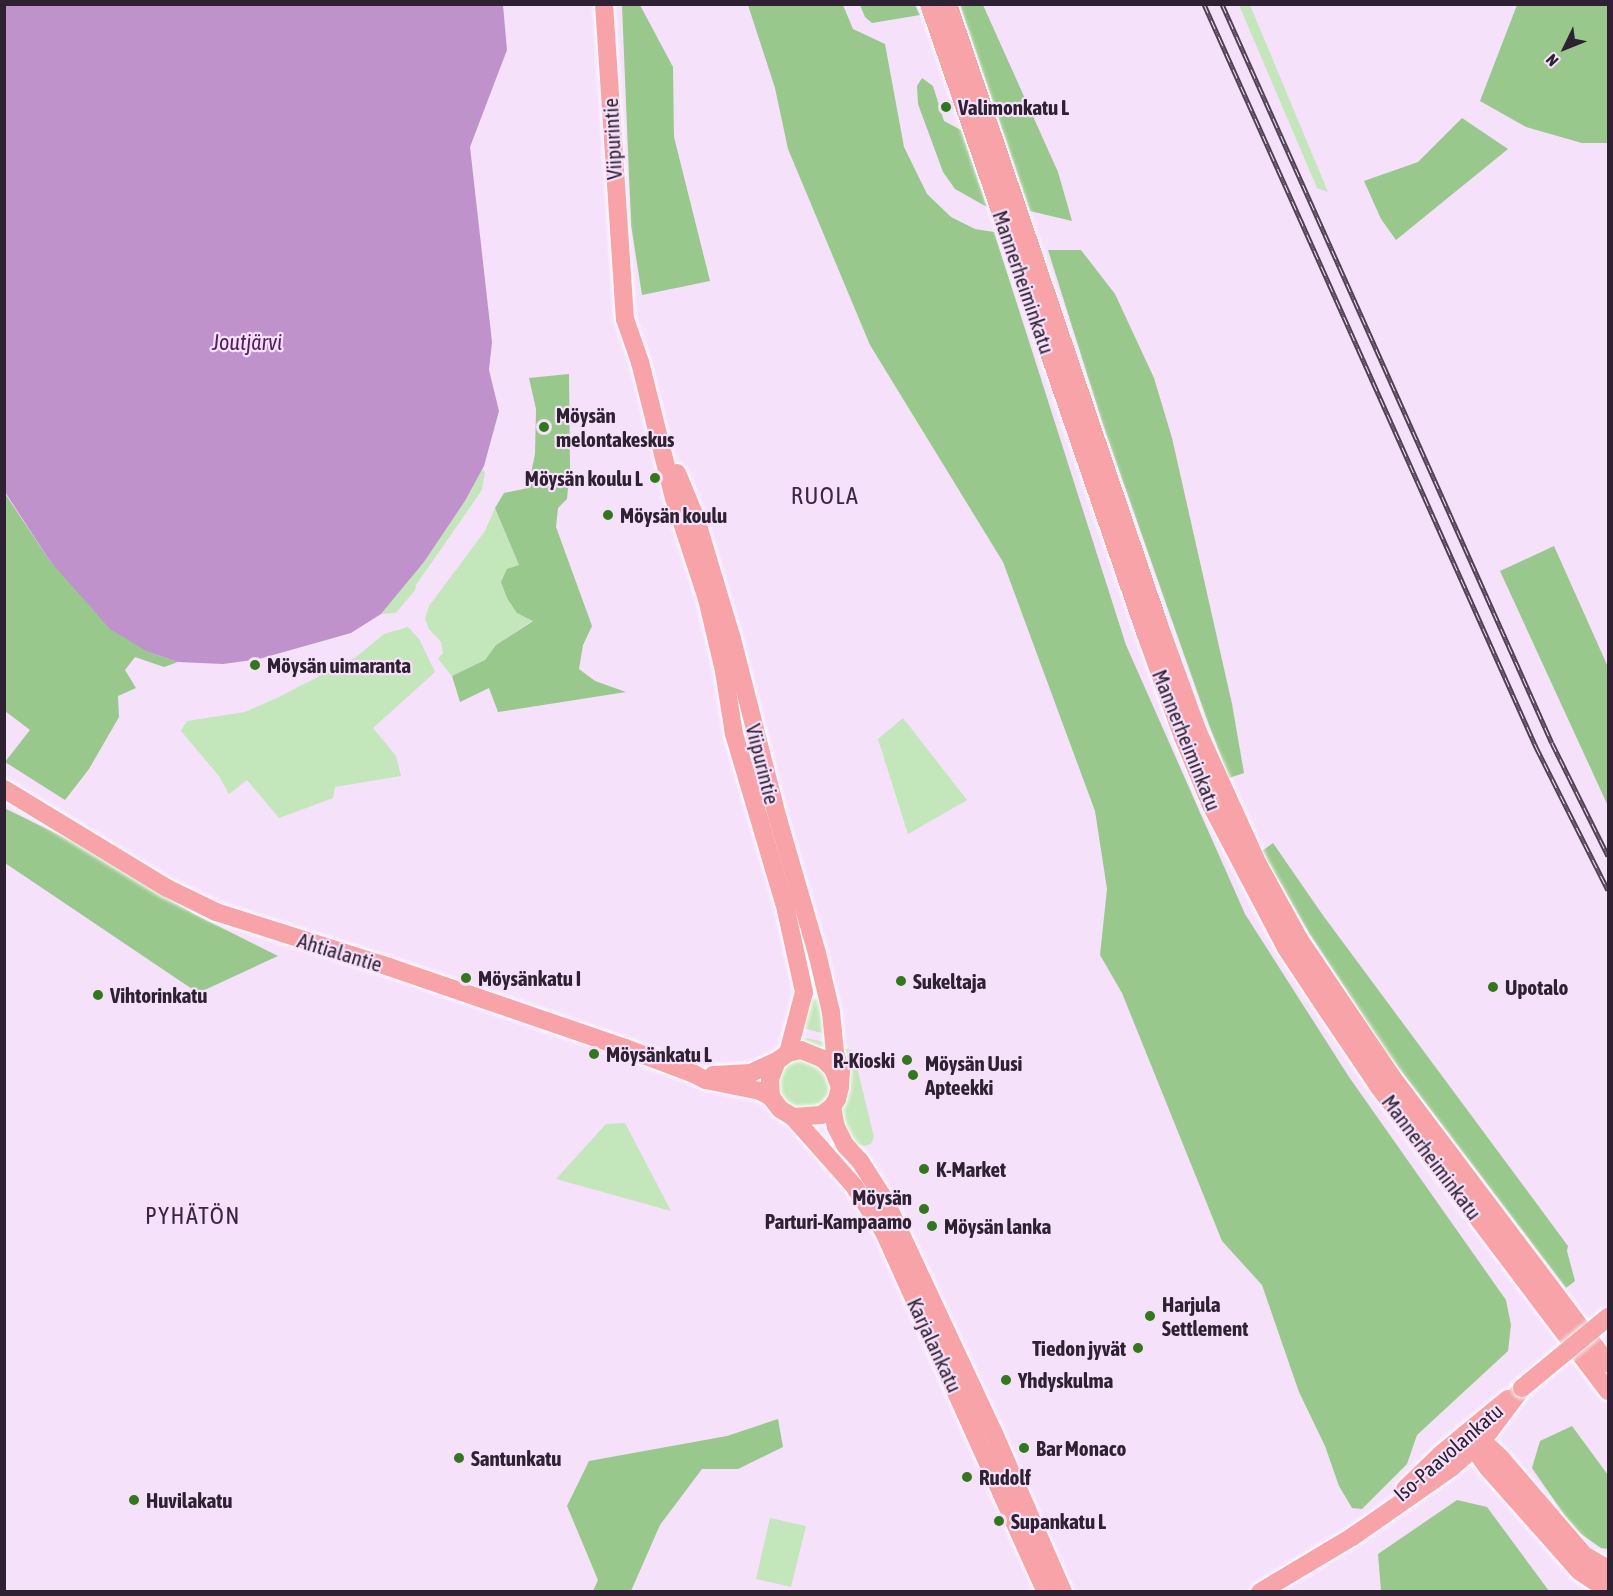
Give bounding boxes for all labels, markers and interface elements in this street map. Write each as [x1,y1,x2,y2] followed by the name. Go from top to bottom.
[1535,18,1595,78] north arrow
[1542,51,1562,70] text: N
[958,94,1069,120] place label: Valimonkatu L
[597,98,627,180] street label: Viipurintie
[939,100,953,114] marker: Valimonkatu L
[988,207,1060,357] street label: Mannerheiminkatu
[212,330,282,356] water label: Joutjärvi
[556,402,674,452] place label: Möysän melontakeskus
[537,420,551,434] marker: Möysän melontakeskus
[525,465,643,491] place label: Möysän koulu L
[648,471,662,485] marker: Möysän koulu L
[791,482,859,510] district label: RUOLA
[620,502,727,528] place label: Möysän koulu
[601,508,615,522] marker: Möysän koulu
[267,652,411,678] place label: Möysän uimaranta
[248,658,262,672] marker: Möysän uimaranta
[1147,666,1227,814] street label: Mannerheiminkatu
[741,721,785,807] street label: Viipurintie
[295,927,385,977] street label: Ahtialantie
[478,965,581,991] place label: Möysänkatu I
[913,968,986,994] place label: Sukeltaja
[459,971,473,985] marker: Möysänkatu I
[894,974,908,988] marker: Sukeltaja
[1505,974,1568,1000] place label: Upotalo
[1486,980,1500,994] marker: Upotalo
[110,982,207,1008] place label: Vihtorinkatu
[91,988,105,1002] marker: Vihtorinkatu
[606,1041,712,1067] place label: Möysänkatu L
[587,1047,601,1061] marker: Möysänkatu L
[833,1047,895,1073] place label: R-Kioski
[925,1050,1022,1100] place label: Möysän Uusi Apteekki
[900,1053,914,1067] marker: R-Kioski
[906,1068,920,1082] marker: Möysän Uusi Apteekki
[1377,1090,1487,1224] street label: Mannerheiminkatu
[936,1156,1006,1182] place label: K-Market
[917,1162,931,1176] marker: K-Market
[765,1184,912,1234] place label: Möysän Parturi-Kampaamo
[145,1202,241,1230] district label: PYHÄTÖN
[917,1202,931,1216] marker: Möysän Parturi-Kampaamo
[944,1213,1051,1239] place label: Möysän lanka
[925,1219,939,1233] marker: Möysän lanka
[1162,1291,1248,1341] place label: Harjula Settlement
[902,1294,968,1396] street label: Karjalankatu
[1143,1309,1157,1323] marker: Harjula Settlement
[1032,1335,1126,1361] place label: Tiedon jyvät
[1131,1341,1145,1355] marker: Tiedon jyvät
[1018,1367,1113,1393] place label: Yhdyskulma
[999,1373,1013,1387] marker: Yhdyskulma
[1388,1398,1508,1506] street label: Iso-Paavolankatu
[1036,1435,1126,1461] place label: Bar Monaco
[1017,1441,1031,1455] marker: Bar Monaco
[471,1445,561,1471] place label: Santunkatu
[452,1451,466,1465] marker: Santunkatu
[979,1464,1031,1490] place label: Rudolf
[960,1470,974,1484] marker: Rudolf
[146,1487,232,1513] place label: Huvilakatu
[127,1493,141,1507] marker: Huvilakatu
[1011,1508,1106,1534] place label: Supankatu L
[992,1514,1006,1528] marker: Supankatu L

